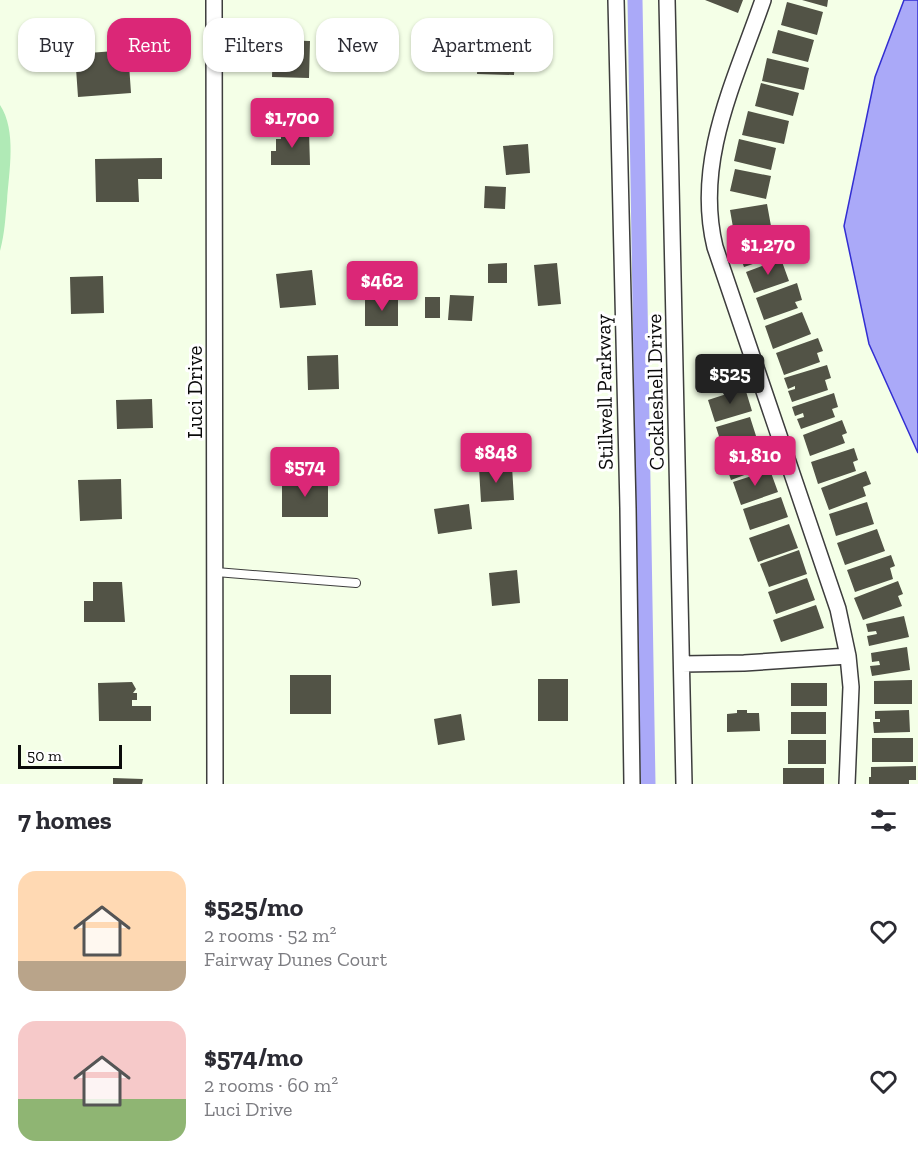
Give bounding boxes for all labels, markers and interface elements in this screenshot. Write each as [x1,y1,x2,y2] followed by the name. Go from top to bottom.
[18,18,95,72] chip: Buy
[107,18,191,72] chip: Rent
[203,18,304,72] chip: Filters
[316,18,399,72] chip: New
[411,18,553,72] chip: Apartment
[243,98,341,149] pin: $1,700
[265,105,319,129] text: $1,700
[719,225,817,276] pin: $1,270
[741,232,795,256] text: $1,270
[346,261,418,312] pin: $462
[361,268,403,292] text: $462
[641,313,669,471] street label: Cockleshell Drive
[590,314,618,470] street label: Stillwell Parkway
[182,345,207,438] street label: Luci Drive
[694,354,766,405] pin: $525
[709,361,751,385] text: $525
[460,433,532,484] pin: $848
[706,436,804,487] pin: $1,810
[475,440,517,464] text: $848
[729,443,781,467] text: $1,810
[269,447,341,498] pin: $574
[284,454,326,478] text: $574
[18,742,122,770] scale bar
[27,746,62,765] text: 50 m
[18,804,112,836] text: 7 homes
[867,804,900,837] icon: filters
[204,891,303,923] text: $525/mo
[66,895,138,967] icon: home
[867,915,900,948] icon: heart
[204,923,337,947] text: 2 rooms · 52 m²
[204,947,387,971] text: Fairway Dunes Court
[204,1041,303,1073] text: $574/mo
[66,1045,138,1117] icon: home
[867,1065,900,1098] icon: heart
[204,1073,338,1097] text: 2 rooms · 60 m²
[204,1097,292,1121] text: Luci Drive

